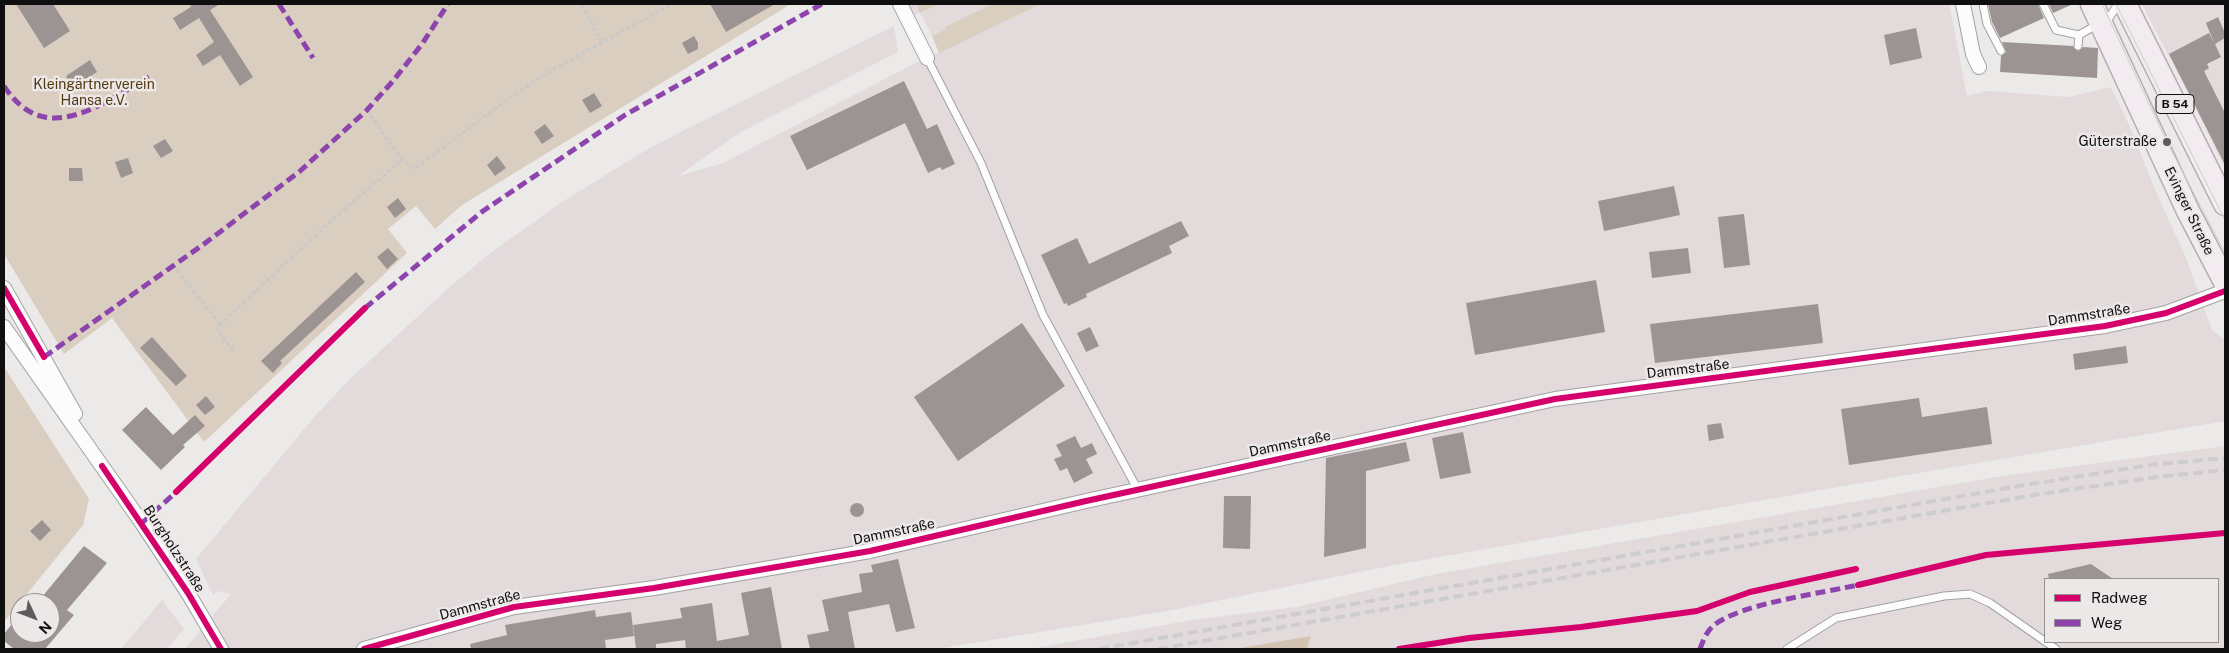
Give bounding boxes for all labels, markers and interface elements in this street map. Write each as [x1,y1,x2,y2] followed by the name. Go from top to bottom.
[33,77,155,110] park label: Kleingärtnerverein Hansa e.V.
[2156,95,2194,114] road number: B 54
[2078,134,2157,150] place label: Güterstraße
[2161,136,2173,148] marker: Güterstraße
[2160,164,2218,258] street label: Evinger Straße
[2047,300,2131,330] street label: Dammstraße
[1646,356,1730,382] street label: Dammstraße
[1248,427,1332,461] street label: Dammstraße
[140,502,208,596] street label: Burgholzstraße
[852,515,936,549] street label: Dammstraße
[2044,578,2219,643] legend
[438,586,522,624] street label: Dammstraße
[2091,589,2148,606] text: Radweg
[10,593,60,643] north arrow
[2091,614,2122,631] text: Weg
[36,618,55,637] text: N

